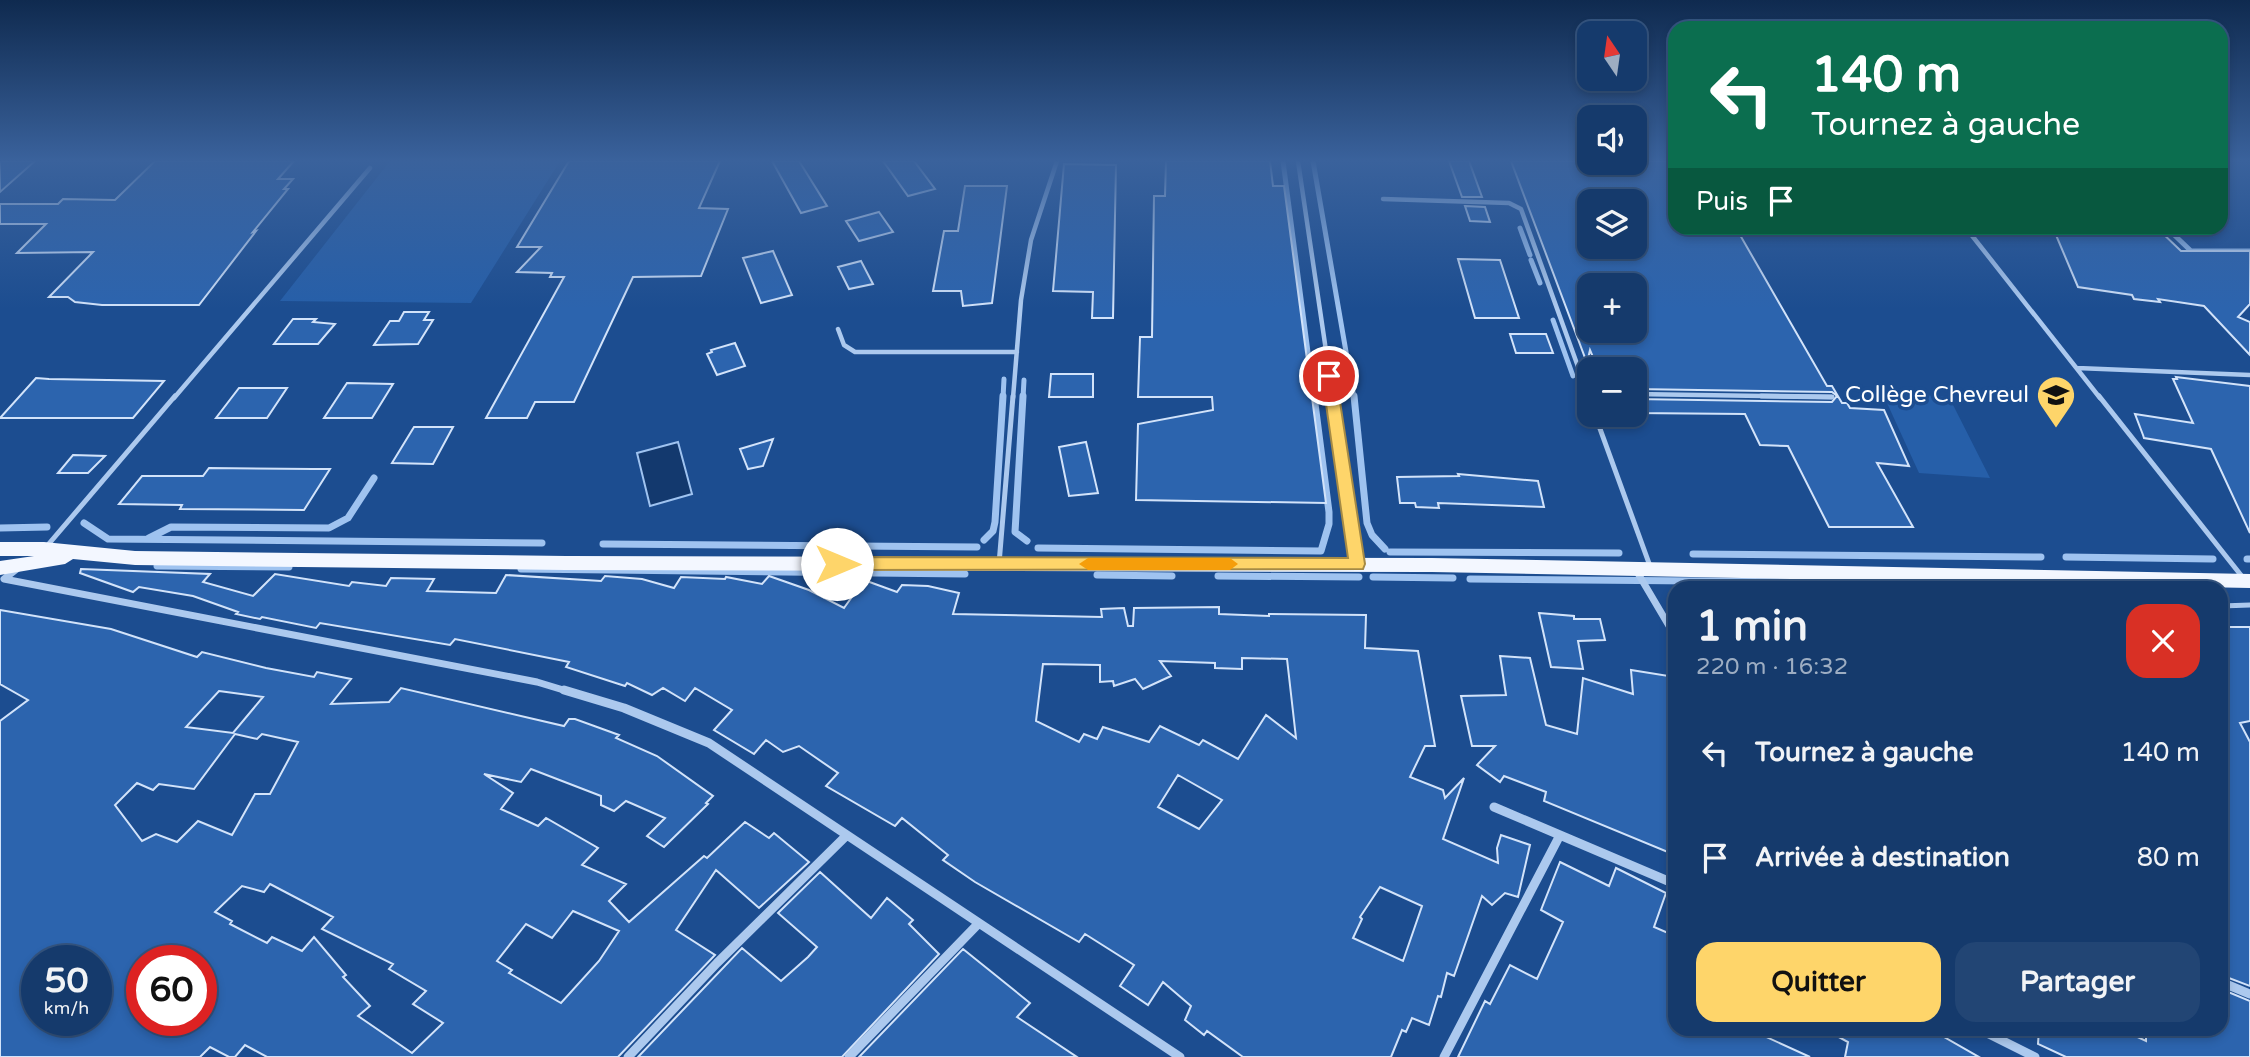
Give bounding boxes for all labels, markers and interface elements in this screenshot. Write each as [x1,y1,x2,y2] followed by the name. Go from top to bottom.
[1577,21,1647,91] north arrow
[1577,21,1647,427] map controls
[1811,46,1961,105] text: 140 m
[1696,49,1787,140] icon: left
[1577,105,1647,175] button: sound
[1811,106,2080,144] text: Tournez à gauche
[1762,182,1800,220] icon: arrive
[1696,186,1748,217] text: Puis
[1577,189,1647,259] button: layers
[1577,273,1647,343] button: +
[1299,346,1359,406] pin
[1310,357,1348,395] icon: arrive
[1577,357,1647,427] button: −
[2035,374,2077,429] school or university icon: Collège Chevreul
[1845,381,2029,409] place label: Collège Chevreul
[800,527,874,601] position arrow
[1696,601,1808,652] text: 1 min
[2126,604,2200,678] button: close
[1696,653,1848,681] text: 220 m · 16:32
[1696,734,1734,772] icon: left
[1755,737,1974,768] text: Tournez à gauche
[2120,737,2200,768] text: 140 m
[1696,839,1734,877] icon: arrive
[1755,842,2010,873] text: Arrivée à destination
[2137,842,2200,873] text: 80 m
[1696,942,1941,1022] button: Quitter
[1955,942,2200,1022] button: Partager
[126,945,217,1036] speed limit sign: 60
[45,960,88,1002] text: 50
[44,997,89,1019] text: km/h

